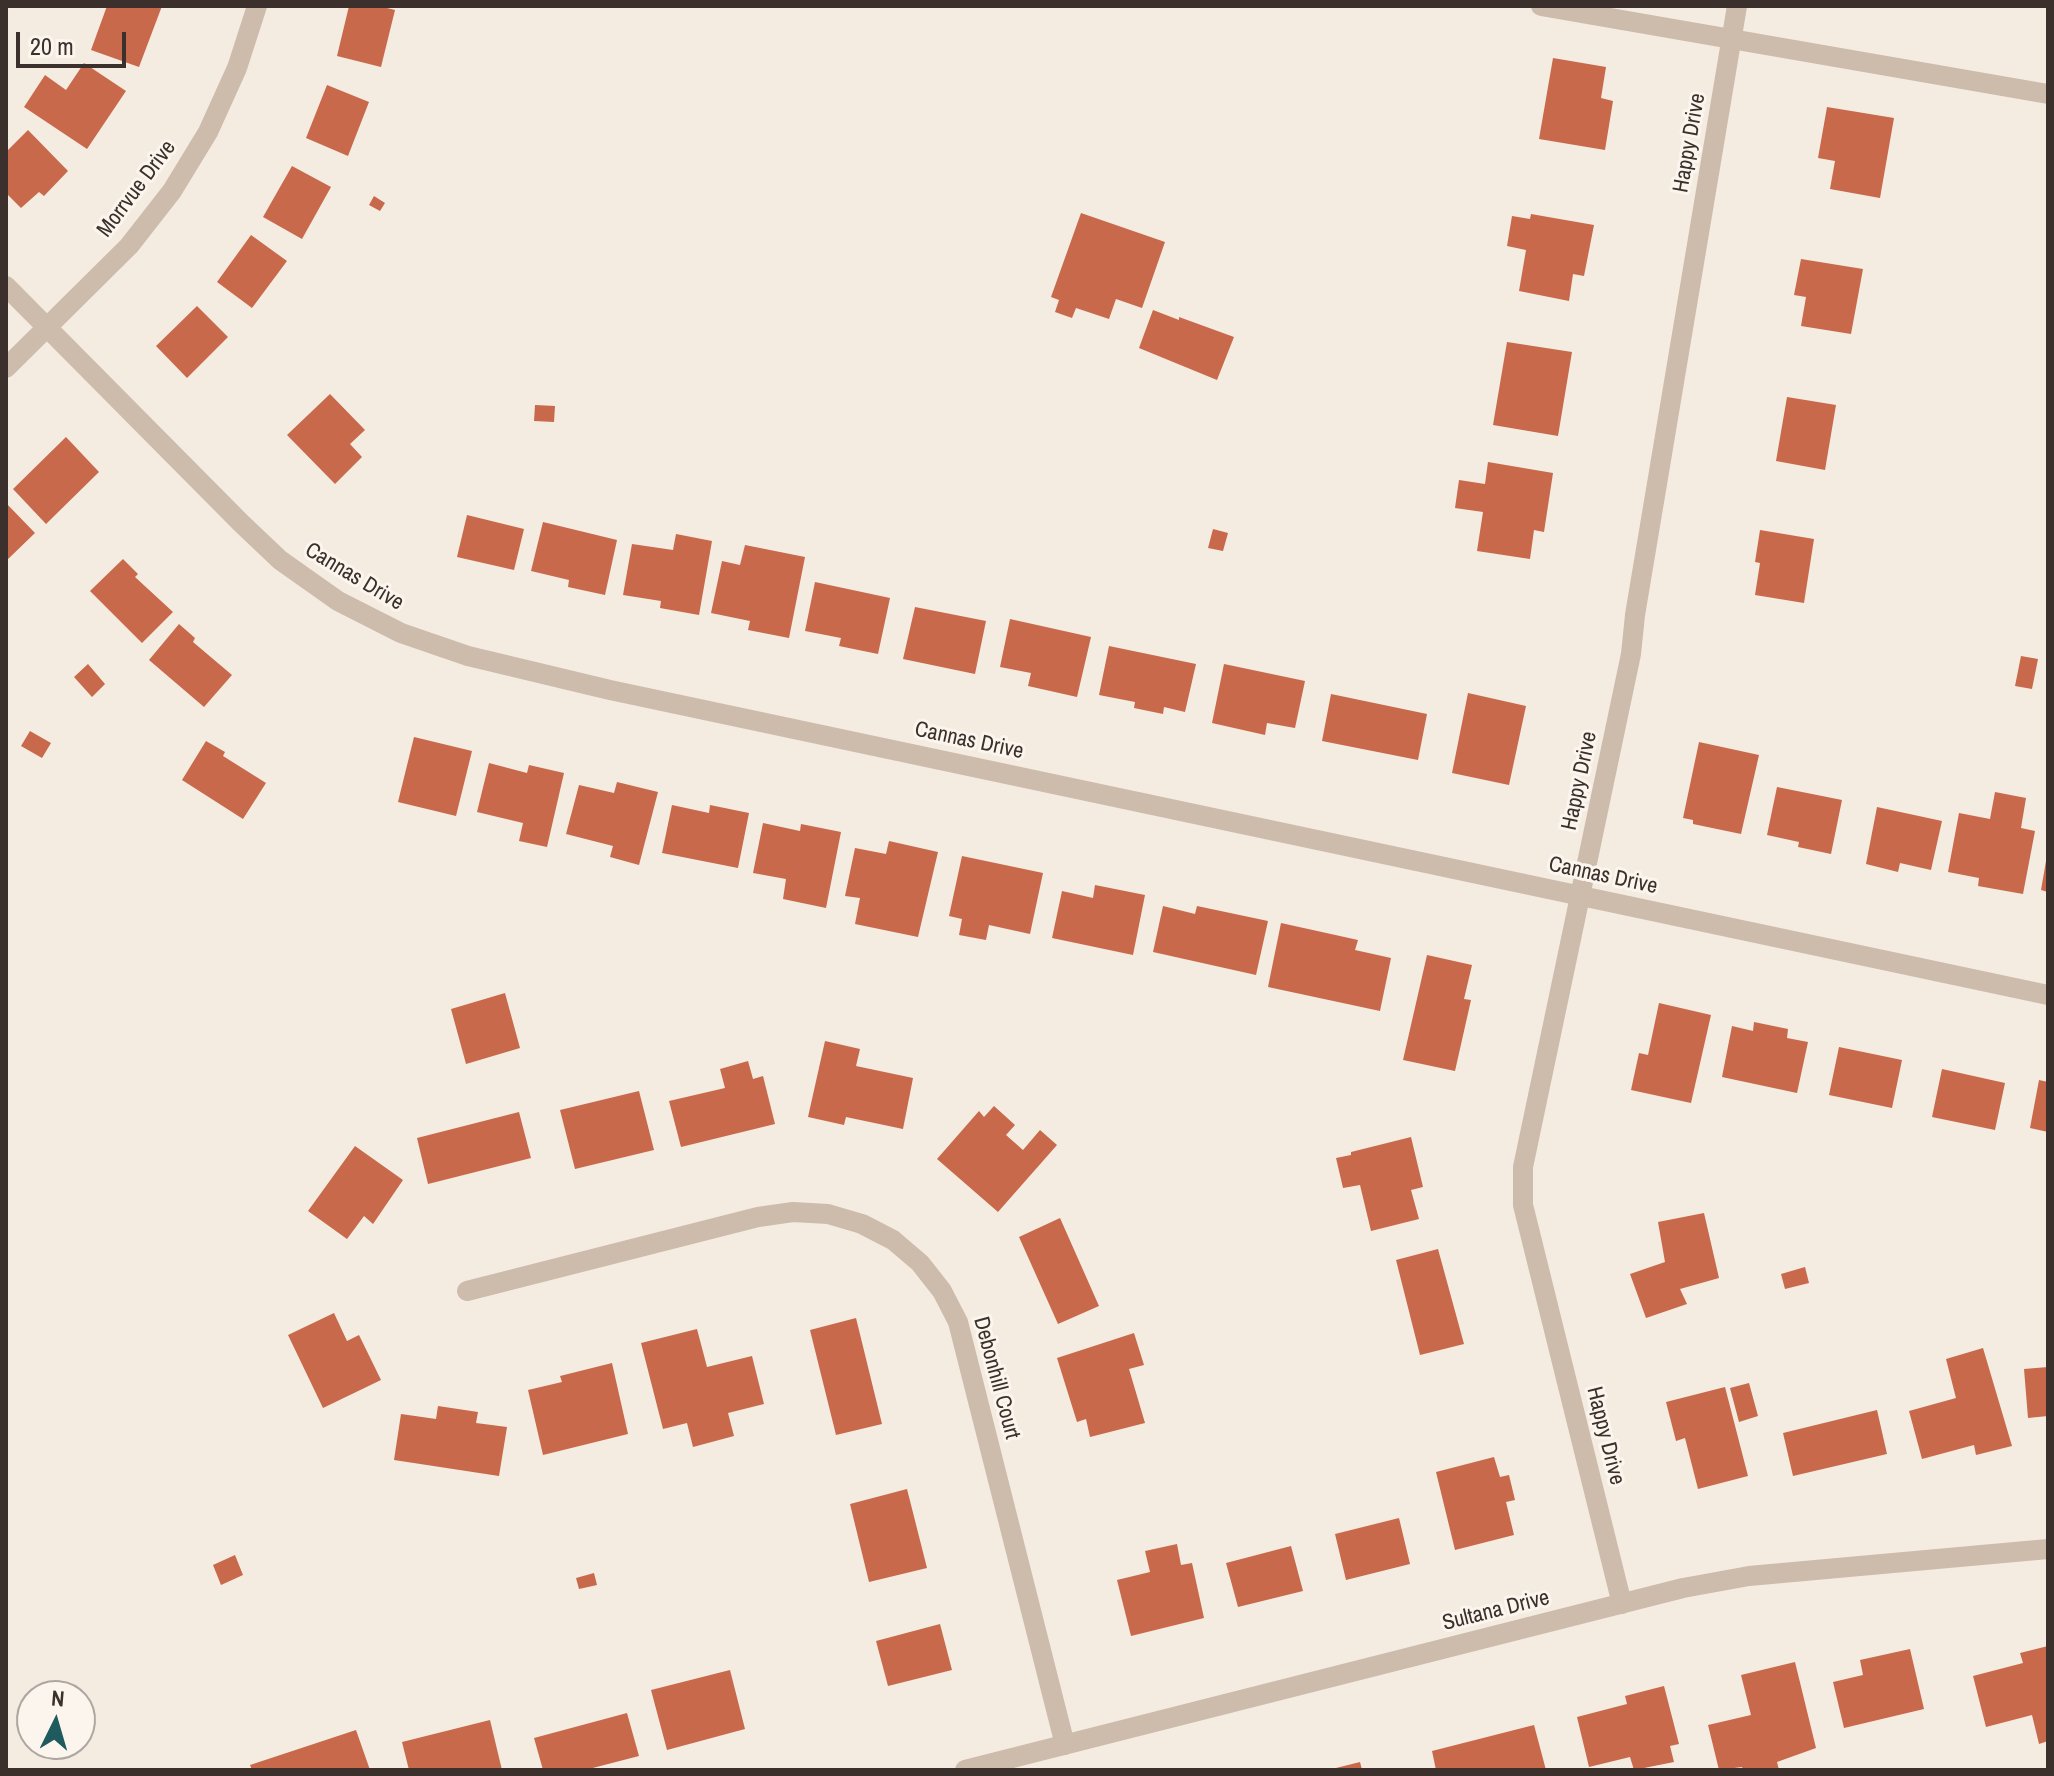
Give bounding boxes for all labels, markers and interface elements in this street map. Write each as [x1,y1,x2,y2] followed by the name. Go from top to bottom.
[20,16,130,66] scale bar
[30,30,74,62] text: 20 m
[1668,91,1712,195] street label: Happy Drive
[92,135,182,243] street label: Morrvue Drive
[300,537,408,617] street label: Cannas Drive
[912,717,1026,765] street label: Cannas Drive
[1557,729,1603,833] street label: Happy Drive
[1546,852,1660,900] street label: Cannas Drive
[967,1314,1025,1442] street label: Debonhill Court
[1580,1384,1630,1488] street label: Happy Drive
[1440,1585,1552,1637] street label: Sultana Drive
[16,1680,96,1760] north arrow
[50,1683,66,1714] text: N

